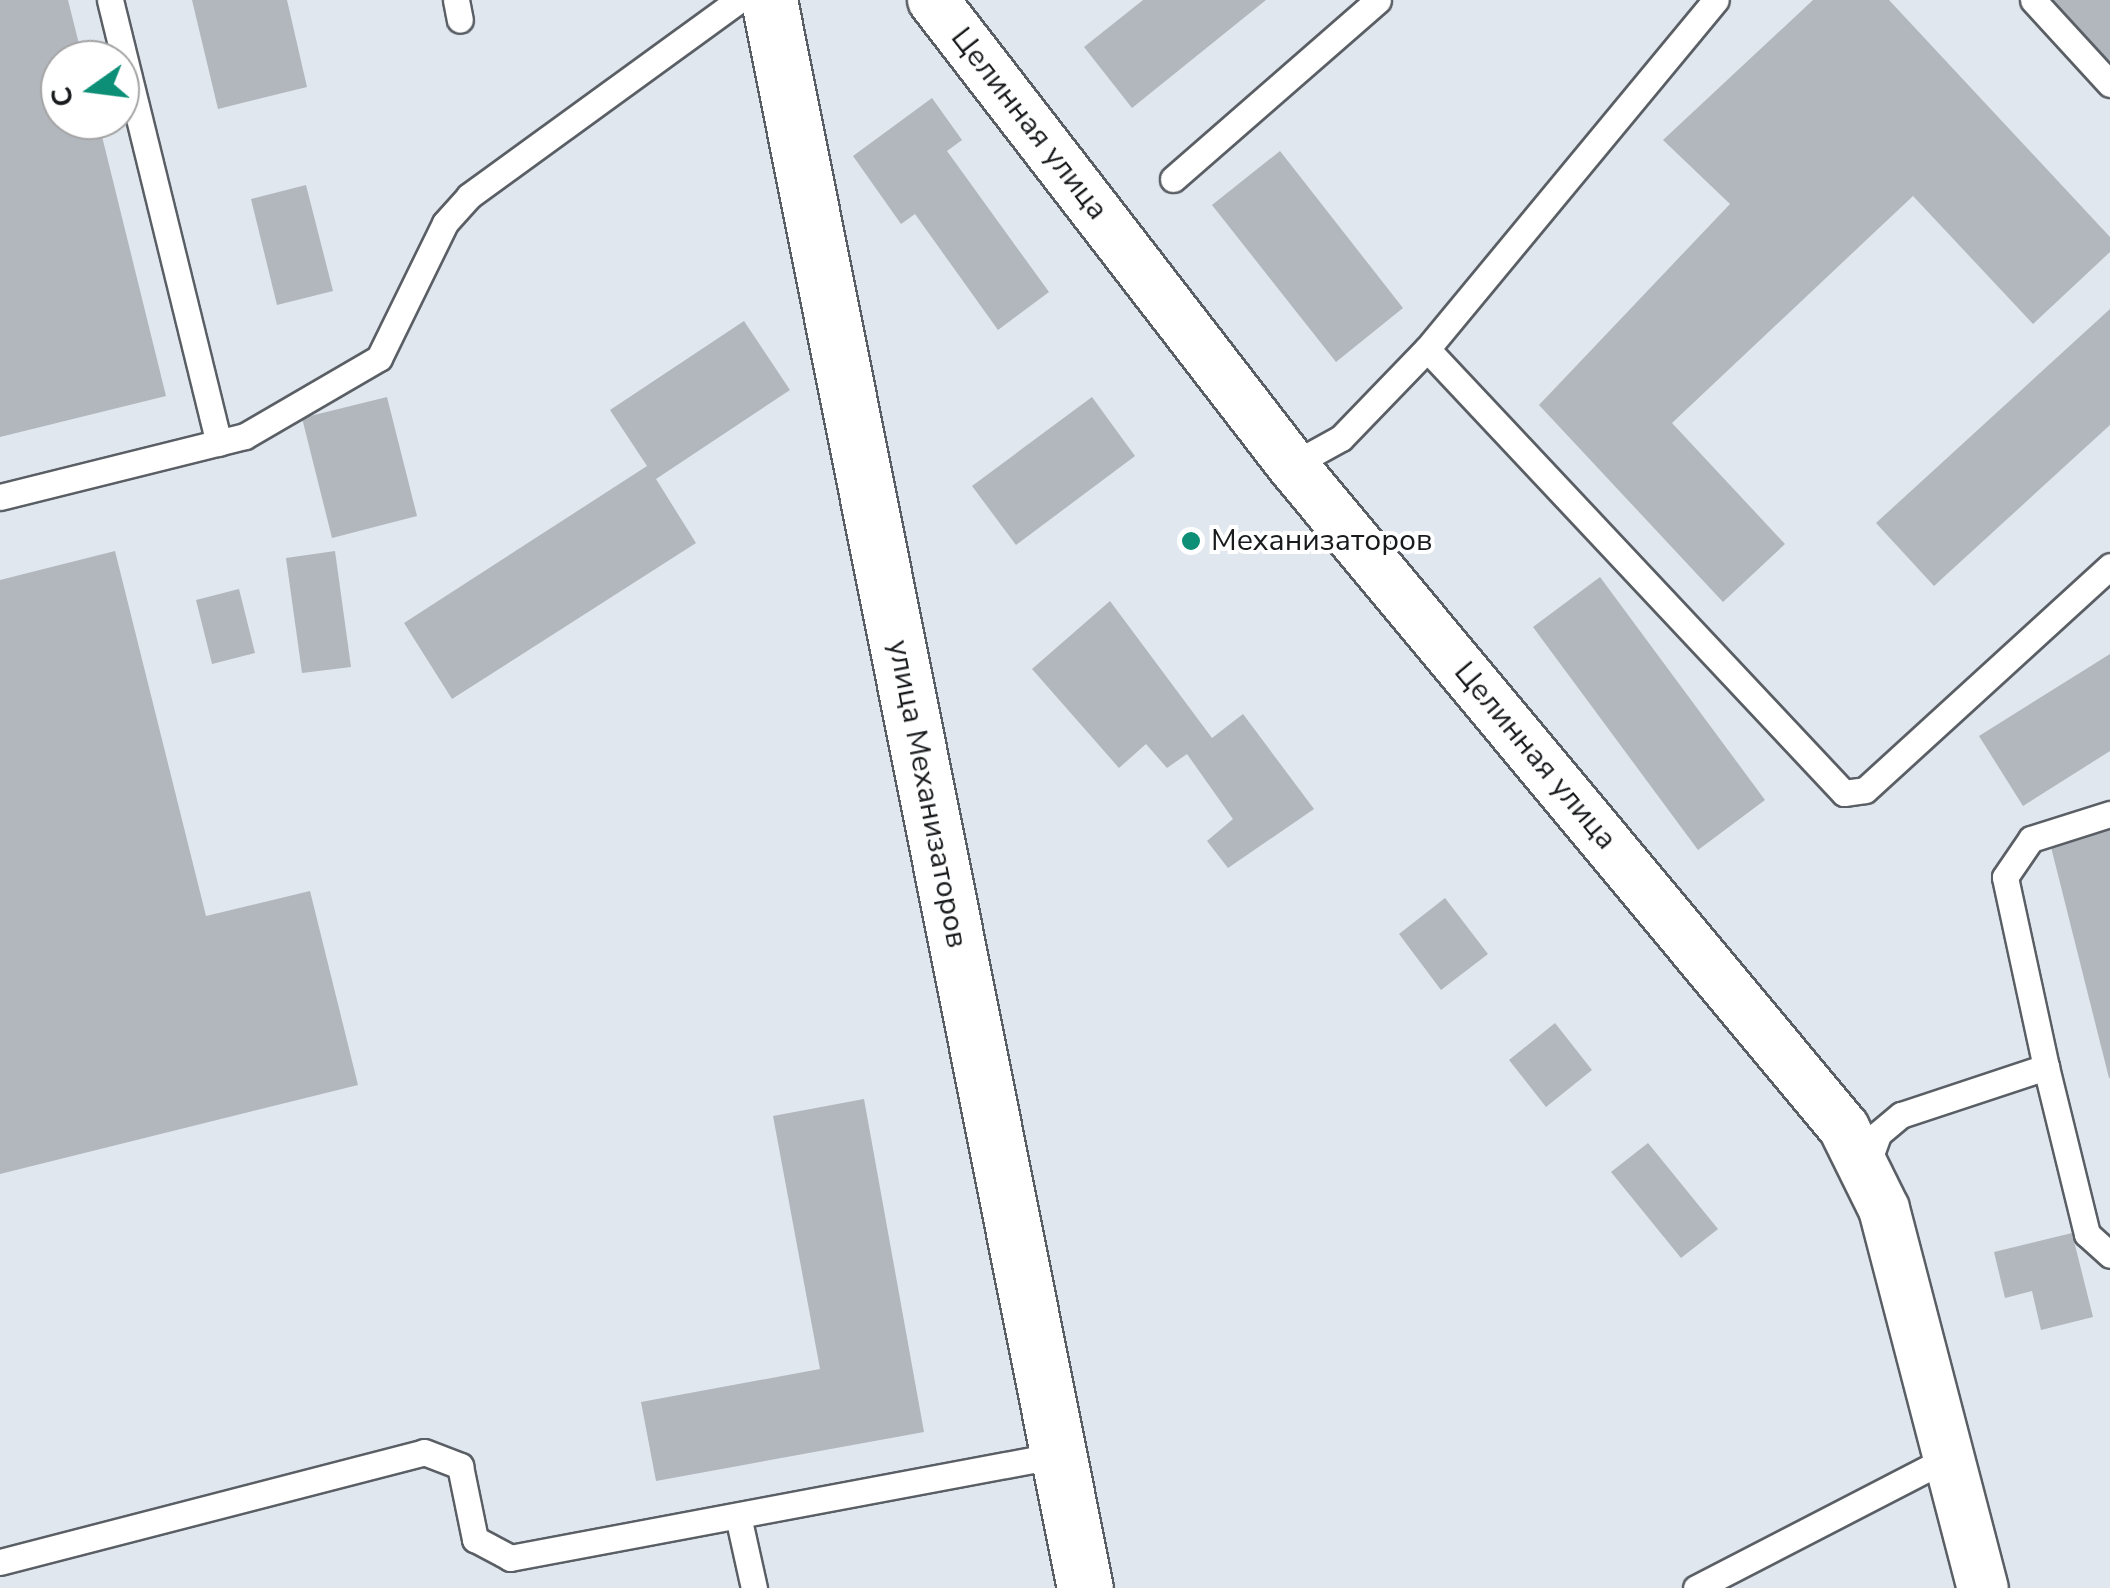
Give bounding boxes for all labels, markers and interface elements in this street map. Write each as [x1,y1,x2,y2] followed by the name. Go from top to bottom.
[943,21,1115,227] street label: Целинная улица
[40,40,140,140] north arrow
[42,83,84,111] text: С
[1211,523,1432,559] place label: Механизаторов
[1180,530,1202,552] marker: Механизаторов
[879,637,975,951] street label: улица Механизаторов
[1446,655,1624,857] street label: Целинная улица

